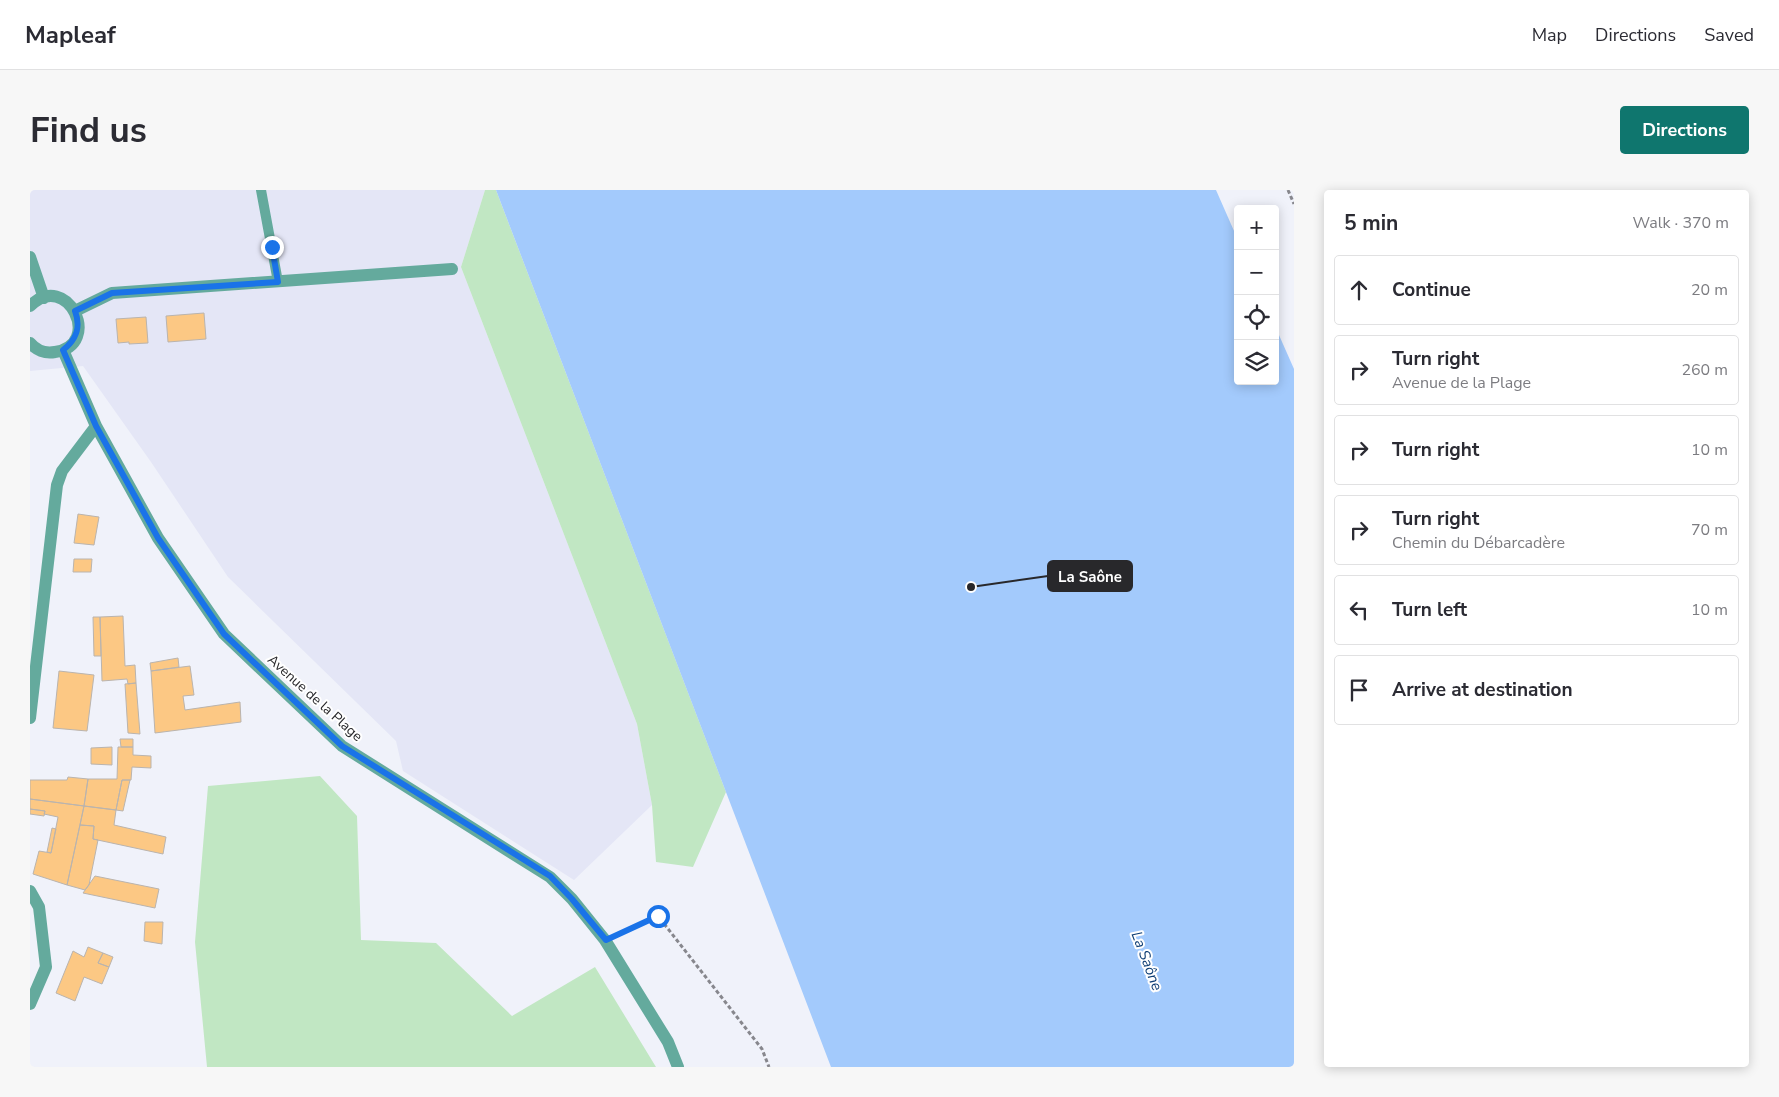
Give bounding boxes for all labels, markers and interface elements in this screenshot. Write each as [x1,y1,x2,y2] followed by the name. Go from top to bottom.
[25,19,116,51] text: Mapleaf
[1532,23,1567,47] text: Map
[1595,23,1676,47] text: Directions
[1704,23,1754,47] text: Saved
[1620,106,1749,154] button: Directions
[30,107,147,154] text: Find us
[1234,205,1279,385] map controls
[1234,205,1279,250] button: +
[1344,209,1398,237] text: 5 min
[1633,212,1729,234] text: Walk · 370 m
[261,236,284,259] route end
[1234,250,1279,295] button: −
[1345,276,1373,304] icon: ahead
[1392,277,1471,303] text: Continue
[1691,279,1728,301] text: 20 m
[1234,295,1279,340] button: locate
[1234,340,1279,385] button: layers
[1392,346,1479,372] text: Turn right
[1345,356,1373,384] icon: right
[1681,359,1728,381] text: 260 m
[1392,372,1531,394] text: Avenue de la Plage
[1345,436,1373,464] icon: right
[1392,437,1479,463] text: Turn right
[1691,439,1728,461] text: 10 m
[1392,506,1479,532] text: Turn right
[1345,516,1373,544] icon: right
[1691,519,1728,541] text: 70 m
[1392,532,1565,554] text: Chemin du Débarcadère
[1048,561,1132,591] callout: La Saône
[1058,567,1122,587] text: La Saône
[1345,596,1373,624] icon: left
[1392,597,1467,623] text: Turn left
[1691,599,1728,621] text: 10 m
[263,650,367,746] street label: Avenue de la Plage
[1345,676,1373,704] icon: arrive
[1392,677,1573,703] text: Arrive at destination
[647,905,670,928] route start
[1127,928,1167,994] water label: La Saône

